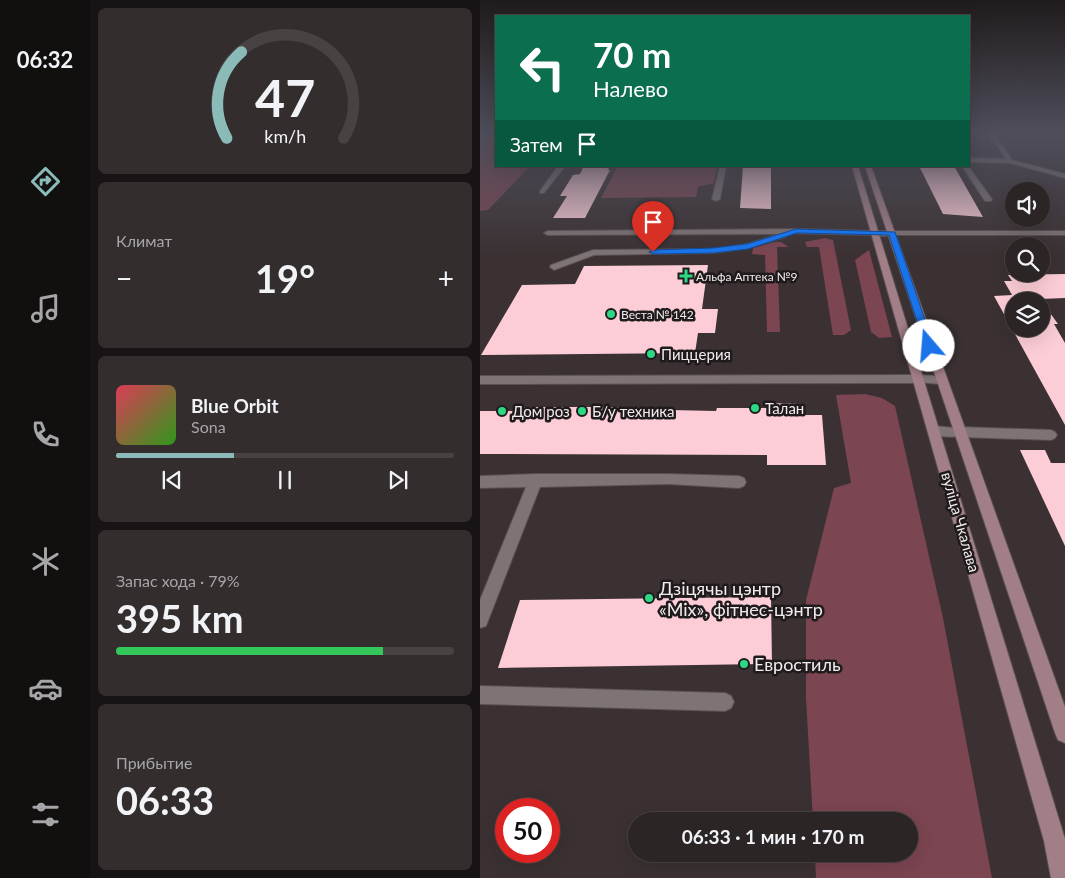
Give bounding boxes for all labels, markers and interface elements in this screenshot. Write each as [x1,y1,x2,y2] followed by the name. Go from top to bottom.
[593,33,671,75] text: 70 m
[510,35,575,100] icon: left
[17,46,73,73] text: 06:32
[255,66,315,128] text: 47
[593,75,668,102] text: Налево
[264,125,306,147] text: km/h
[573,130,601,158] icon: arrive
[510,133,563,156] text: Затем
[28,164,63,199] icon: directions
[1005,182,1050,337] map controls
[1005,182,1050,227] button: sound
[632,201,674,252] pin
[639,208,667,236] icon: arrive
[116,231,172,250] text: Климат
[1005,237,1050,282] button: search
[255,255,315,301] text: 19°
[116,261,132,295] text: −
[438,261,454,295] text: +
[696,269,798,284] place label: Альфа Аптека №9
[680,270,692,282] marker: Альфа Аптека №9
[28,291,63,326] icon: music
[1005,292,1050,337] button: layers
[621,307,694,322] place label: Веста № 142
[605,308,617,320] marker: Веста № 142
[902,319,954,371] position arrow
[661,345,731,363] place label: Пиццерия
[645,348,657,360] marker: Пиццерия
[191,394,279,417] text: Blue Orbit
[765,399,804,417] place label: Талан
[512,402,570,420] place label: Дом роз
[592,402,675,420] place label: Б/у техника
[749,402,761,414] marker: Талан
[496,405,508,417] marker: Дом роз
[576,405,588,417] marker: Б/у техника
[28,417,63,452] icon: phone
[191,417,226,436] text: Sona
[158,466,186,494] icon: previous
[271,466,299,494] icon: pause
[384,466,412,494] icon: next
[938,470,984,574] street label: вуліца Чкалава
[28,544,63,579] icon: climate
[116,571,240,590] text: Запас хода · 79%
[659,577,823,620] place label: Дзіцячы цэнтр «Mix», фітнес-цэнтр
[643,592,655,604] marker: Дзіцячы цэнтр «Mix», фітнес-цэнтр
[116,595,244,641] text: 395 km
[754,653,841,675] place label: Евростиль
[738,658,750,670] marker: Евростиль
[28,671,63,706] icon: car
[116,753,192,772] text: Прибытие
[116,777,214,823] text: 06:33
[28,797,63,832] icon: filters
[495,798,560,863] speed limit sign: 50
[682,825,864,848] text: 06:33 · 1 мин · 170 m

